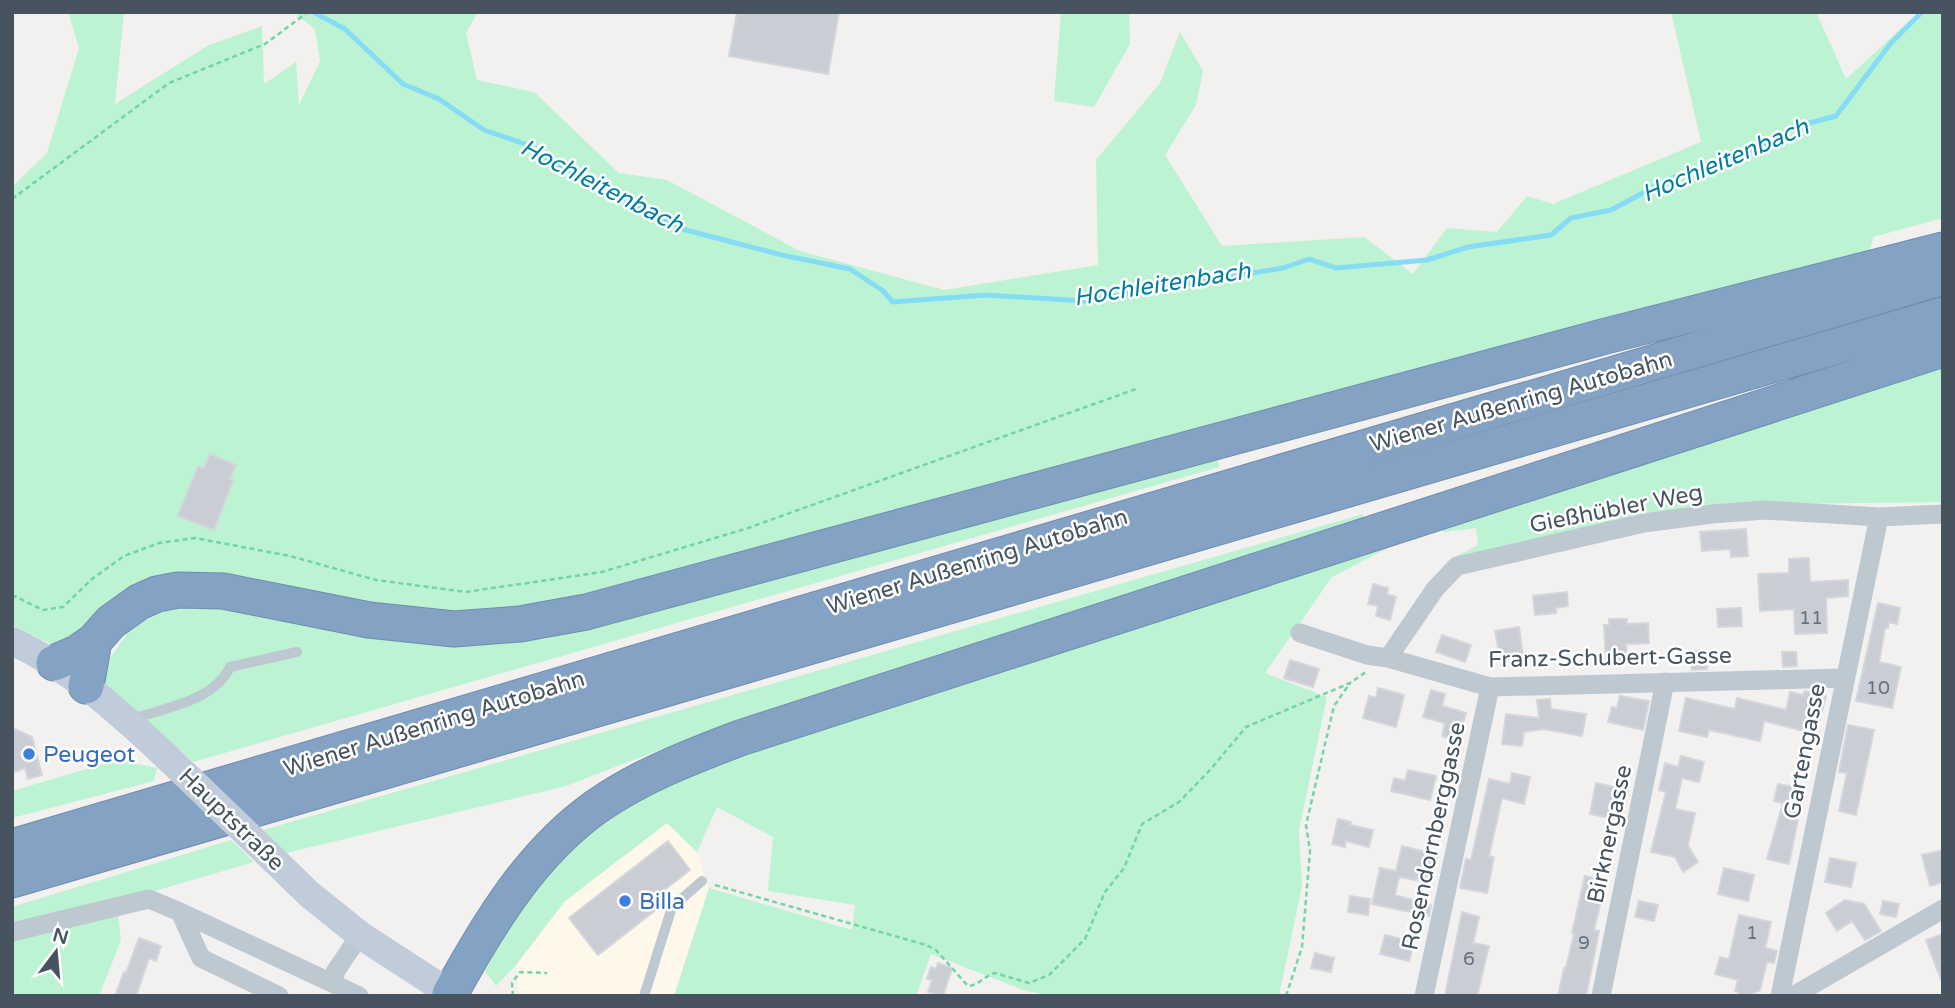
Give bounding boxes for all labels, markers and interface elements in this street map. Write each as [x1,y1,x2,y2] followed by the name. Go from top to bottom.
[1637,112,1814,209] water label: Hochleitenbach
[516,133,689,241] water label: Hochleitenbach
[1072,256,1254,313] water label: Hochleitenbach
[1367,345,1676,459] street label: Wiener Außenring Autobahn
[1527,478,1705,540] street label: Gießhübler Weg
[823,503,1131,621] street label: Wiener Außenring Autobahn
[1799,607,1823,629] house number: 11
[1488,642,1732,674] street label: Franz-Schubert-Gasse
[280,665,588,783] street label: Wiener Außenring Autobahn
[1866,677,1890,699] house number: 10
[1778,681,1832,821] street label: Gartengasse
[1396,719,1472,953] street label: Rosendornberggasse
[43,741,136,769] place label: Peugeot
[21,746,37,762] marker: Peugeot
[173,762,290,877] street label: Hauptstraße
[1582,762,1638,906] street label: Birknergasse
[639,888,685,916] place label: Billa
[617,893,633,909] marker: Billa
[21,917,91,987] north arrow
[1746,922,1758,944] house number: 1
[50,924,71,949] text: N
[1578,932,1590,954] house number: 9
[1463,948,1475,970] house number: 6

